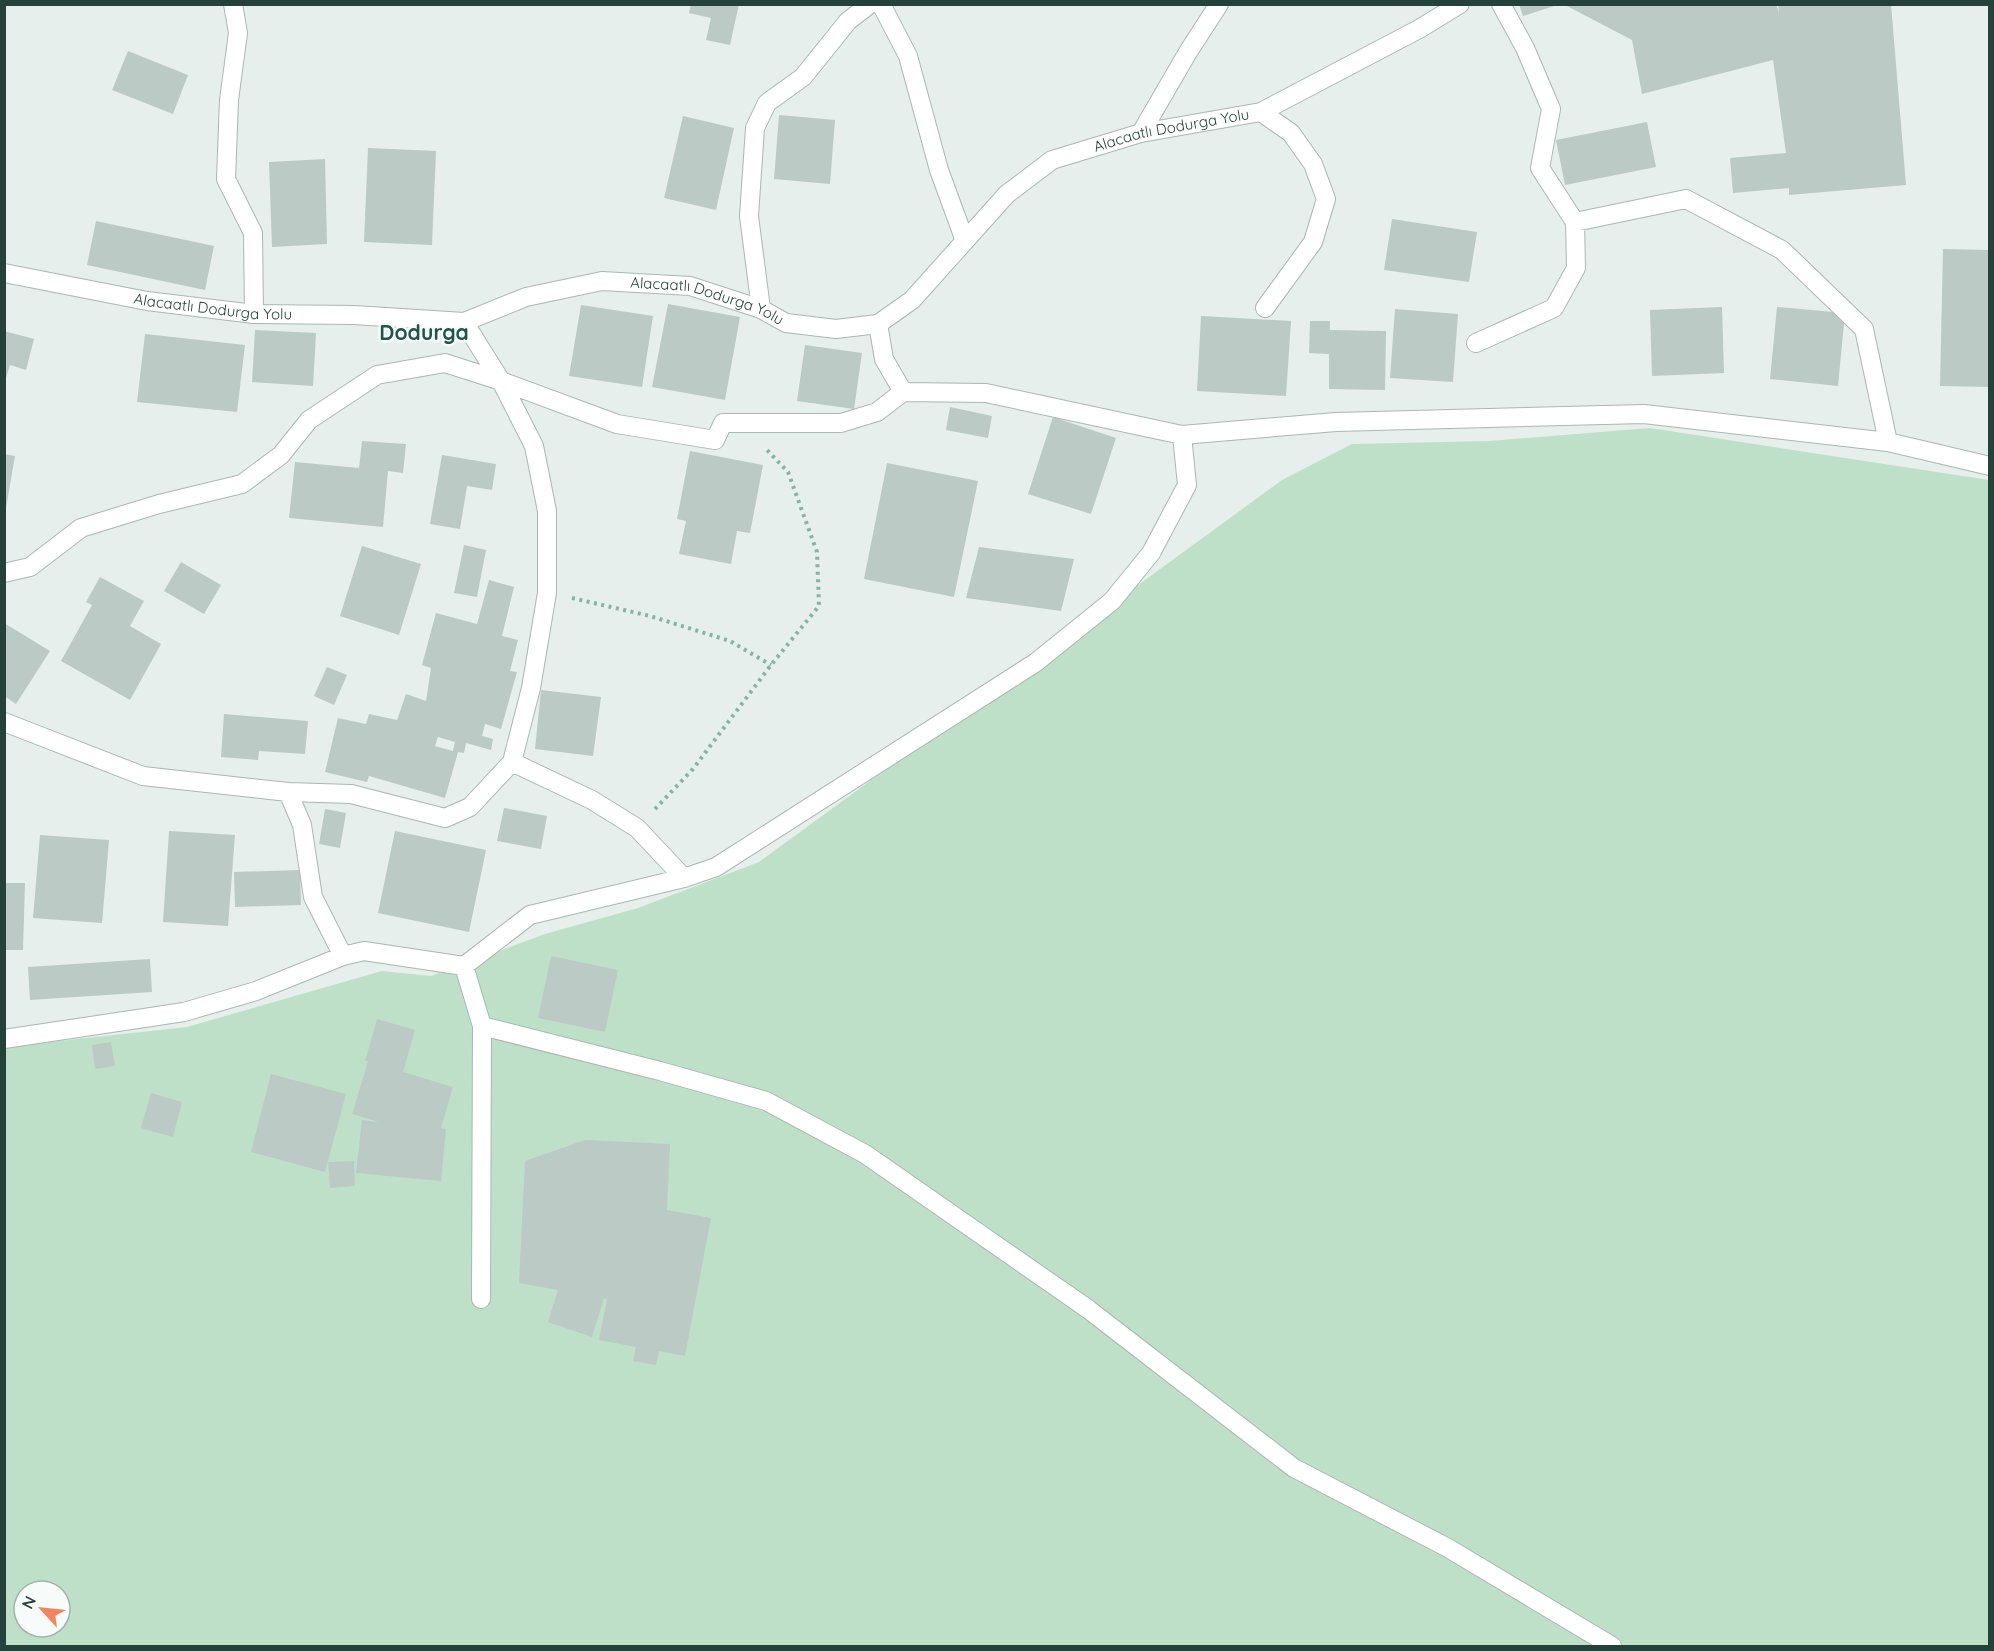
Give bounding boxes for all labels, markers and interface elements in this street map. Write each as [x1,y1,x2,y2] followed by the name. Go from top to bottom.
[1091,104,1251,156] street label: Alacaatlı Dodurga Yolu
[630,273,787,329] street label: Alacaatlı Dodurga Yolu
[132,289,292,323] street label: Alacaatlı Dodurga Yolu
[379,319,469,345] district label: Dodurga
[12,1579,72,1639] north arrow
[17,1592,40,1612] text: N

